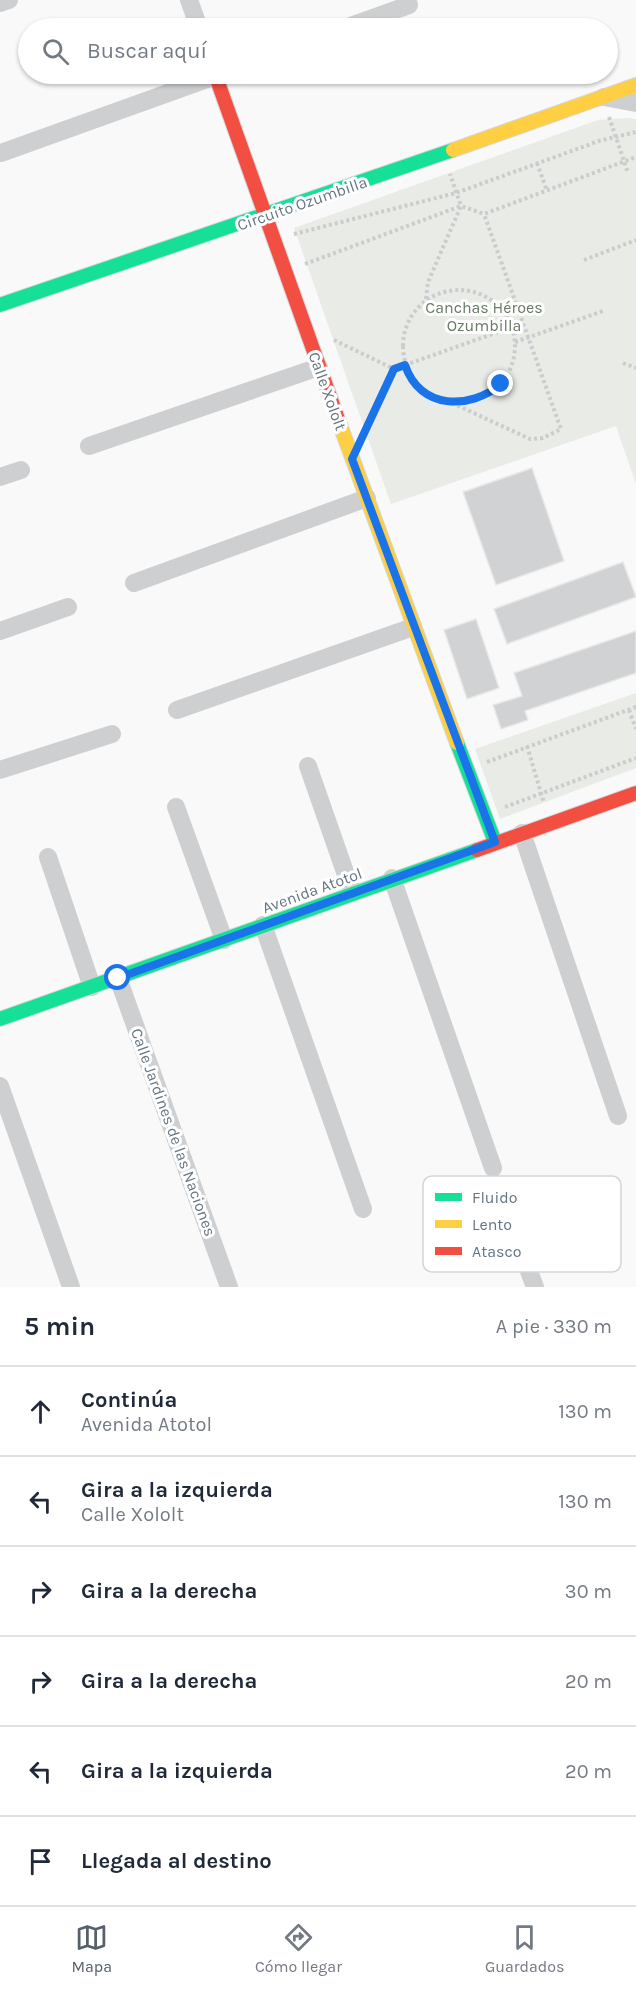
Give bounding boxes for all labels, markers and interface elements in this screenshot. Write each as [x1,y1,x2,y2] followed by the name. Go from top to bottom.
[18,18,618,84] search box
[39,35,72,68] icon: search
[87,38,207,64] text: Buscar aquí
[235,172,370,235] street label: Circuito Ozumbilla
[425,298,543,335] park label: Canchas Héroes Ozumbilla
[305,349,351,433] street label: Calle Xololt
[487,370,513,396] route end
[260,864,365,917] street label: Avenida Atotol
[104,964,130,990] route start
[127,1026,220,1239] street label: Calle Jardines de las Naciones
[423,1176,621,1272] legend
[472,1188,518,1207] text: Fluido
[472,1215,512,1234] text: Lento
[472,1242,521,1261] text: Atasco
[24,1311,95,1342] text: 5 min
[496,1315,612,1338] text: A pie · 330 m
[81,1387,177,1413] text: Continúa
[24,1395,57,1428] icon: ahead
[558,1400,612,1423] text: 130 m
[81,1413,212,1436] text: Avenida Atotol
[81,1477,273,1503] text: Gira a la izquierda
[24,1485,57,1518] icon: left
[558,1490,612,1513] text: 130 m
[81,1503,184,1526] text: Calle Xololt
[24,1575,57,1608] icon: right
[81,1578,257,1604] text: Gira a la derecha
[565,1580,612,1603] text: 30 m
[24,1665,57,1698] icon: right
[81,1668,257,1694] text: Gira a la derecha
[565,1670,612,1693] text: 20 m
[24,1755,57,1788] icon: left
[81,1758,273,1784] text: Gira a la izquierda
[565,1760,612,1783] text: 20 m
[24,1845,57,1878] icon: arrive
[81,1848,272,1874] text: Llegada al destino
[72,1921,112,1976] tab: Mapa
[255,1921,342,1976] tab: Cómo llegar
[485,1921,564,1976] tab: Guardados

